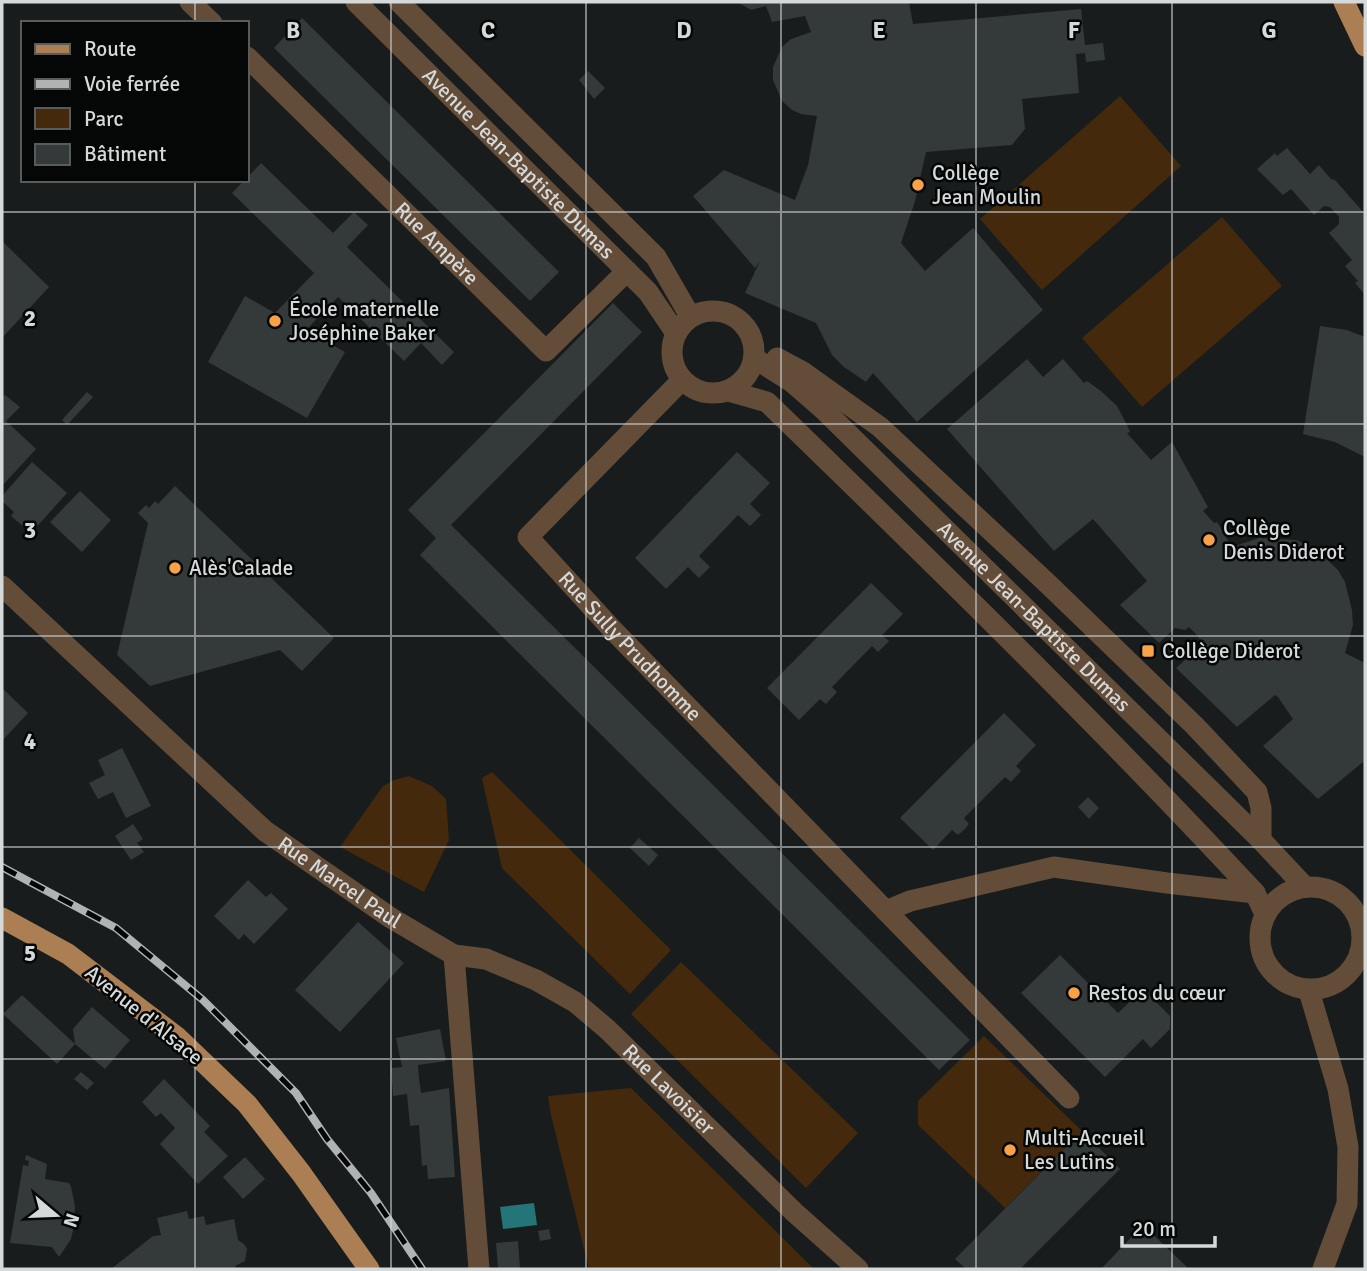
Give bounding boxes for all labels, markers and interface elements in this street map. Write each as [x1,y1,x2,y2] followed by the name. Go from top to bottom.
[286,16,300,45] text: B
[481,16,495,45] text: C
[676,16,692,45] text: D
[872,16,886,45] text: E
[1068,16,1080,45] text: F
[1261,16,1277,45] text: G
[21,21,248,182] legend
[84,36,136,62] text: Route
[417,62,620,264] street label: Avenue Jean-Baptiste Dumas
[84,71,180,97] text: Voie ferrée
[84,106,123,132] text: Parc
[84,141,166,167] text: Bâtiment
[932,160,1041,210] place label: Collège Jean Moulin
[910,177,926,193] marker: Collège Jean Moulin
[389,196,484,291] street label: Rue Ampère
[289,296,439,346] place label: École maternelle Joséphine Baker
[24,304,36,333] text: 2
[267,313,283,329] marker: École maternelle Joséphine Baker
[1223,515,1344,565] place label: Collège Denis Diderot
[24,516,36,545] text: 3
[932,516,1136,717] street label: Avenue Jean-Baptiste Dumas
[1201,532,1217,548] marker: Collège Denis Diderot
[189,555,293,581] place label: Alès'Calade
[167,560,183,576] marker: Alès'Calade
[553,566,707,726] street label: Rue Sully Prudhomme
[1162,638,1300,664] place label: Collège Diderot
[1140,643,1156,659] marker: Collège Diderot
[24,727,36,756] text: 4
[273,831,406,934] street label: Rue Marcel Paul
[24,939,36,968] text: 5
[80,959,208,1071] street label: Avenue d'Alsace
[1088,980,1226,1006] place label: Restos du cœur
[1066,985,1082,1001] marker: Restos du cœur
[617,1038,720,1140] street label: Rue Lavoisier
[1024,1125,1145,1175] place label: Multi-Accueil Les Lutins
[1002,1142,1018,1158] marker: Multi-Accueil Les Lutins
[21,1180,91,1250] north arrow
[1122,1204,1215,1248] scale bar
[58,1210,85,1230] text: N
[1132,1216,1176,1242] text: 20 m

